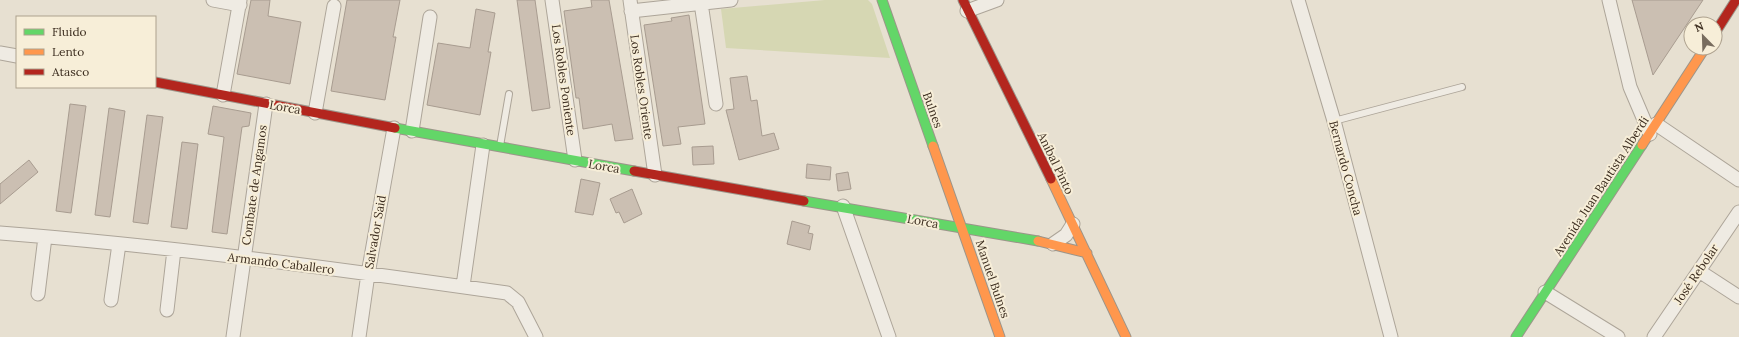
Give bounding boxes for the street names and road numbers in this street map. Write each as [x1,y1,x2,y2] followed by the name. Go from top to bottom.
[549,23,579,137] street label: Los Robles Poniente
[627,34,657,141] street label: Los Robles Oriente
[920,90,947,130] street label: Bulnes
[268,97,302,117] street label: Lorca
[1550,113,1652,259] street label: Avenida Juan Bautista Alberdi
[1326,119,1366,217] street label: Bernardo Concha
[238,123,270,246] street label: Combate de Angamos
[1034,129,1077,197] street label: Aníbal Pinto
[587,156,621,176] street label: Lorca
[361,194,389,270] street label: Salvador Said
[906,211,940,231] street label: Lorca
[973,238,1014,321] street label: Manuel Bulnes
[1670,240,1722,308] street label: José Rebolar
[226,249,335,277] street label: Armando Caballero

